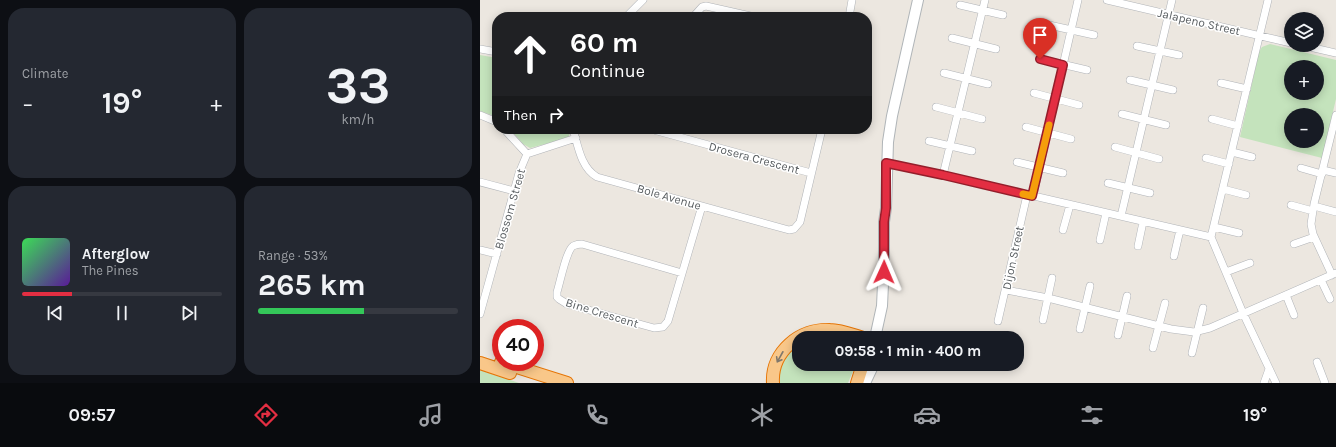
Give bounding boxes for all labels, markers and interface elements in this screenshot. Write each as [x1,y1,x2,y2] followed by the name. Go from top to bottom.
[1156,6,1242,38] street label: Jalapeno Street
[1284,12,1324,148] map controls
[1284,12,1324,52] button: layers
[1023,18,1057,59] pin
[1029,24,1051,46] icon: arrive
[570,26,638,59] text: 60 m
[504,28,556,80] icon: ahead
[326,55,390,116] text: 33
[570,60,645,82] text: Continue
[1284,60,1324,100] button: +
[22,66,68,81] text: Climate
[102,85,142,121] text: 19°
[22,91,34,117] text: −
[210,91,222,117] text: +
[545,104,567,126] icon: right
[504,106,537,124] text: Then
[1284,108,1324,148] button: −
[342,112,374,127] text: km/h
[707,139,801,177] street label: Drosera Crescent
[492,166,528,251] street label: Blossom Street
[635,181,703,213] street label: Bole Avenue
[999,224,1027,291] street label: Dijon Street
[82,245,150,263] text: Afterglow
[258,248,328,263] text: Range · 53%
[863,251,905,293] position arrow
[82,263,139,278] text: The Pines
[258,267,366,303] text: 265 km
[564,295,641,331] street label: Bine Crescent
[44,302,66,324] icon: previous
[111,302,133,324] icon: pause
[178,302,200,324] icon: next
[492,319,544,371] speed limit sign: 40
[835,342,981,360] text: 09:58 · 1 min · 400 m
[775,351,783,363] one-way arrow
[252,401,280,429] icon: directions
[417,401,445,429] icon: music
[583,401,611,429] icon: phone
[748,401,776,429] icon: climate
[913,401,941,429] icon: car
[1078,401,1106,429] icon: filters
[69,404,115,426] text: 09:57
[1243,404,1267,426] text: 19°

